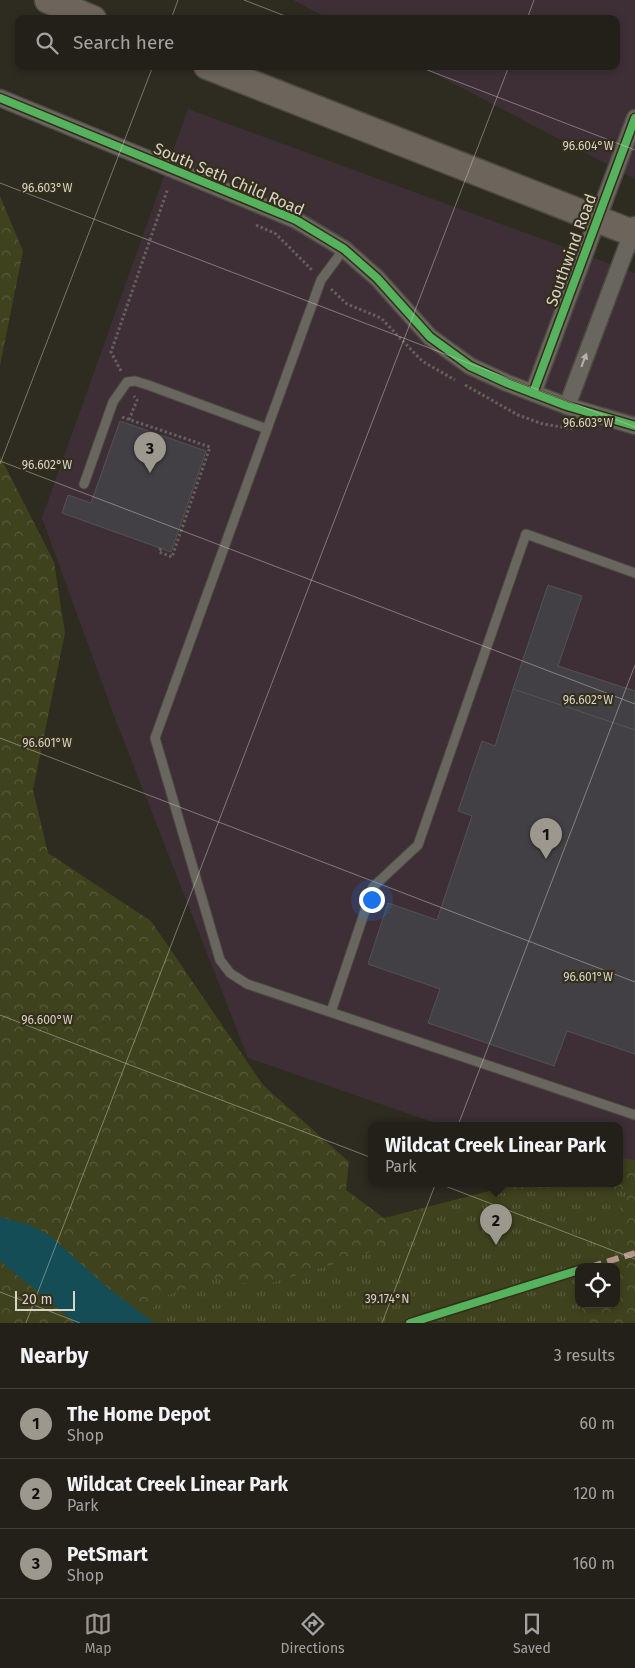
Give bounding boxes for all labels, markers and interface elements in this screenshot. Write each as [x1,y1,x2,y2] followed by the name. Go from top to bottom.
[15,15,620,70] search box
[33,29,61,57] icon: search
[73,31,174,54] text: Search here
[151,139,307,219] street label: South Seth Child Road
[562,139,614,153] text: 96.604°W
[22,181,72,195] text: 96.603°W
[542,191,600,309] street label: Southwind Road
[580,352,588,367] one-way arrow
[563,416,613,430] text: 96.603°W
[134,432,166,473] pin: 3
[22,458,72,472] text: 96.602°W
[563,693,613,707] text: 96.602°W
[22,736,72,750] text: 96.601°W
[530,818,562,859] pin: 1
[359,887,385,913] your location
[563,970,613,984] text: 96.601°W
[21,1013,73,1027] text: 96.600°W
[368,1122,623,1187] popup
[385,1134,606,1157] text: Wildcat Creek Linear Park
[385,1157,416,1176] text: Park
[480,1204,512,1245] pin: 2
[575,1263,620,1308] map controls
[575,1263,620,1308] button: locate
[15,1288,75,1311] scale bar
[22,1291,52,1308] text: 20 m
[365,1292,409,1306] text: 39.174°N
[20,1343,88,1369] text: Nearby
[554,1346,615,1365] text: 3 results
[67,1403,211,1426] text: The Home Depot
[32,1414,40,1433] text: 1
[580,1414,615,1433] text: 60 m
[67,1426,104,1445] text: Shop
[67,1473,288,1496] text: Wildcat Creek Linear Park
[32,1484,40,1503] text: 2
[573,1484,615,1503] text: 120 m
[67,1496,99,1515] text: Park
[67,1543,148,1566] text: PetSmart
[32,1554,40,1573] text: 3
[573,1554,615,1573] text: 160 m
[67,1566,104,1585] text: Shop
[84,1610,112,1657] tab: Map
[280,1610,345,1657] tab: Directions
[513,1610,551,1657] tab: Saved

